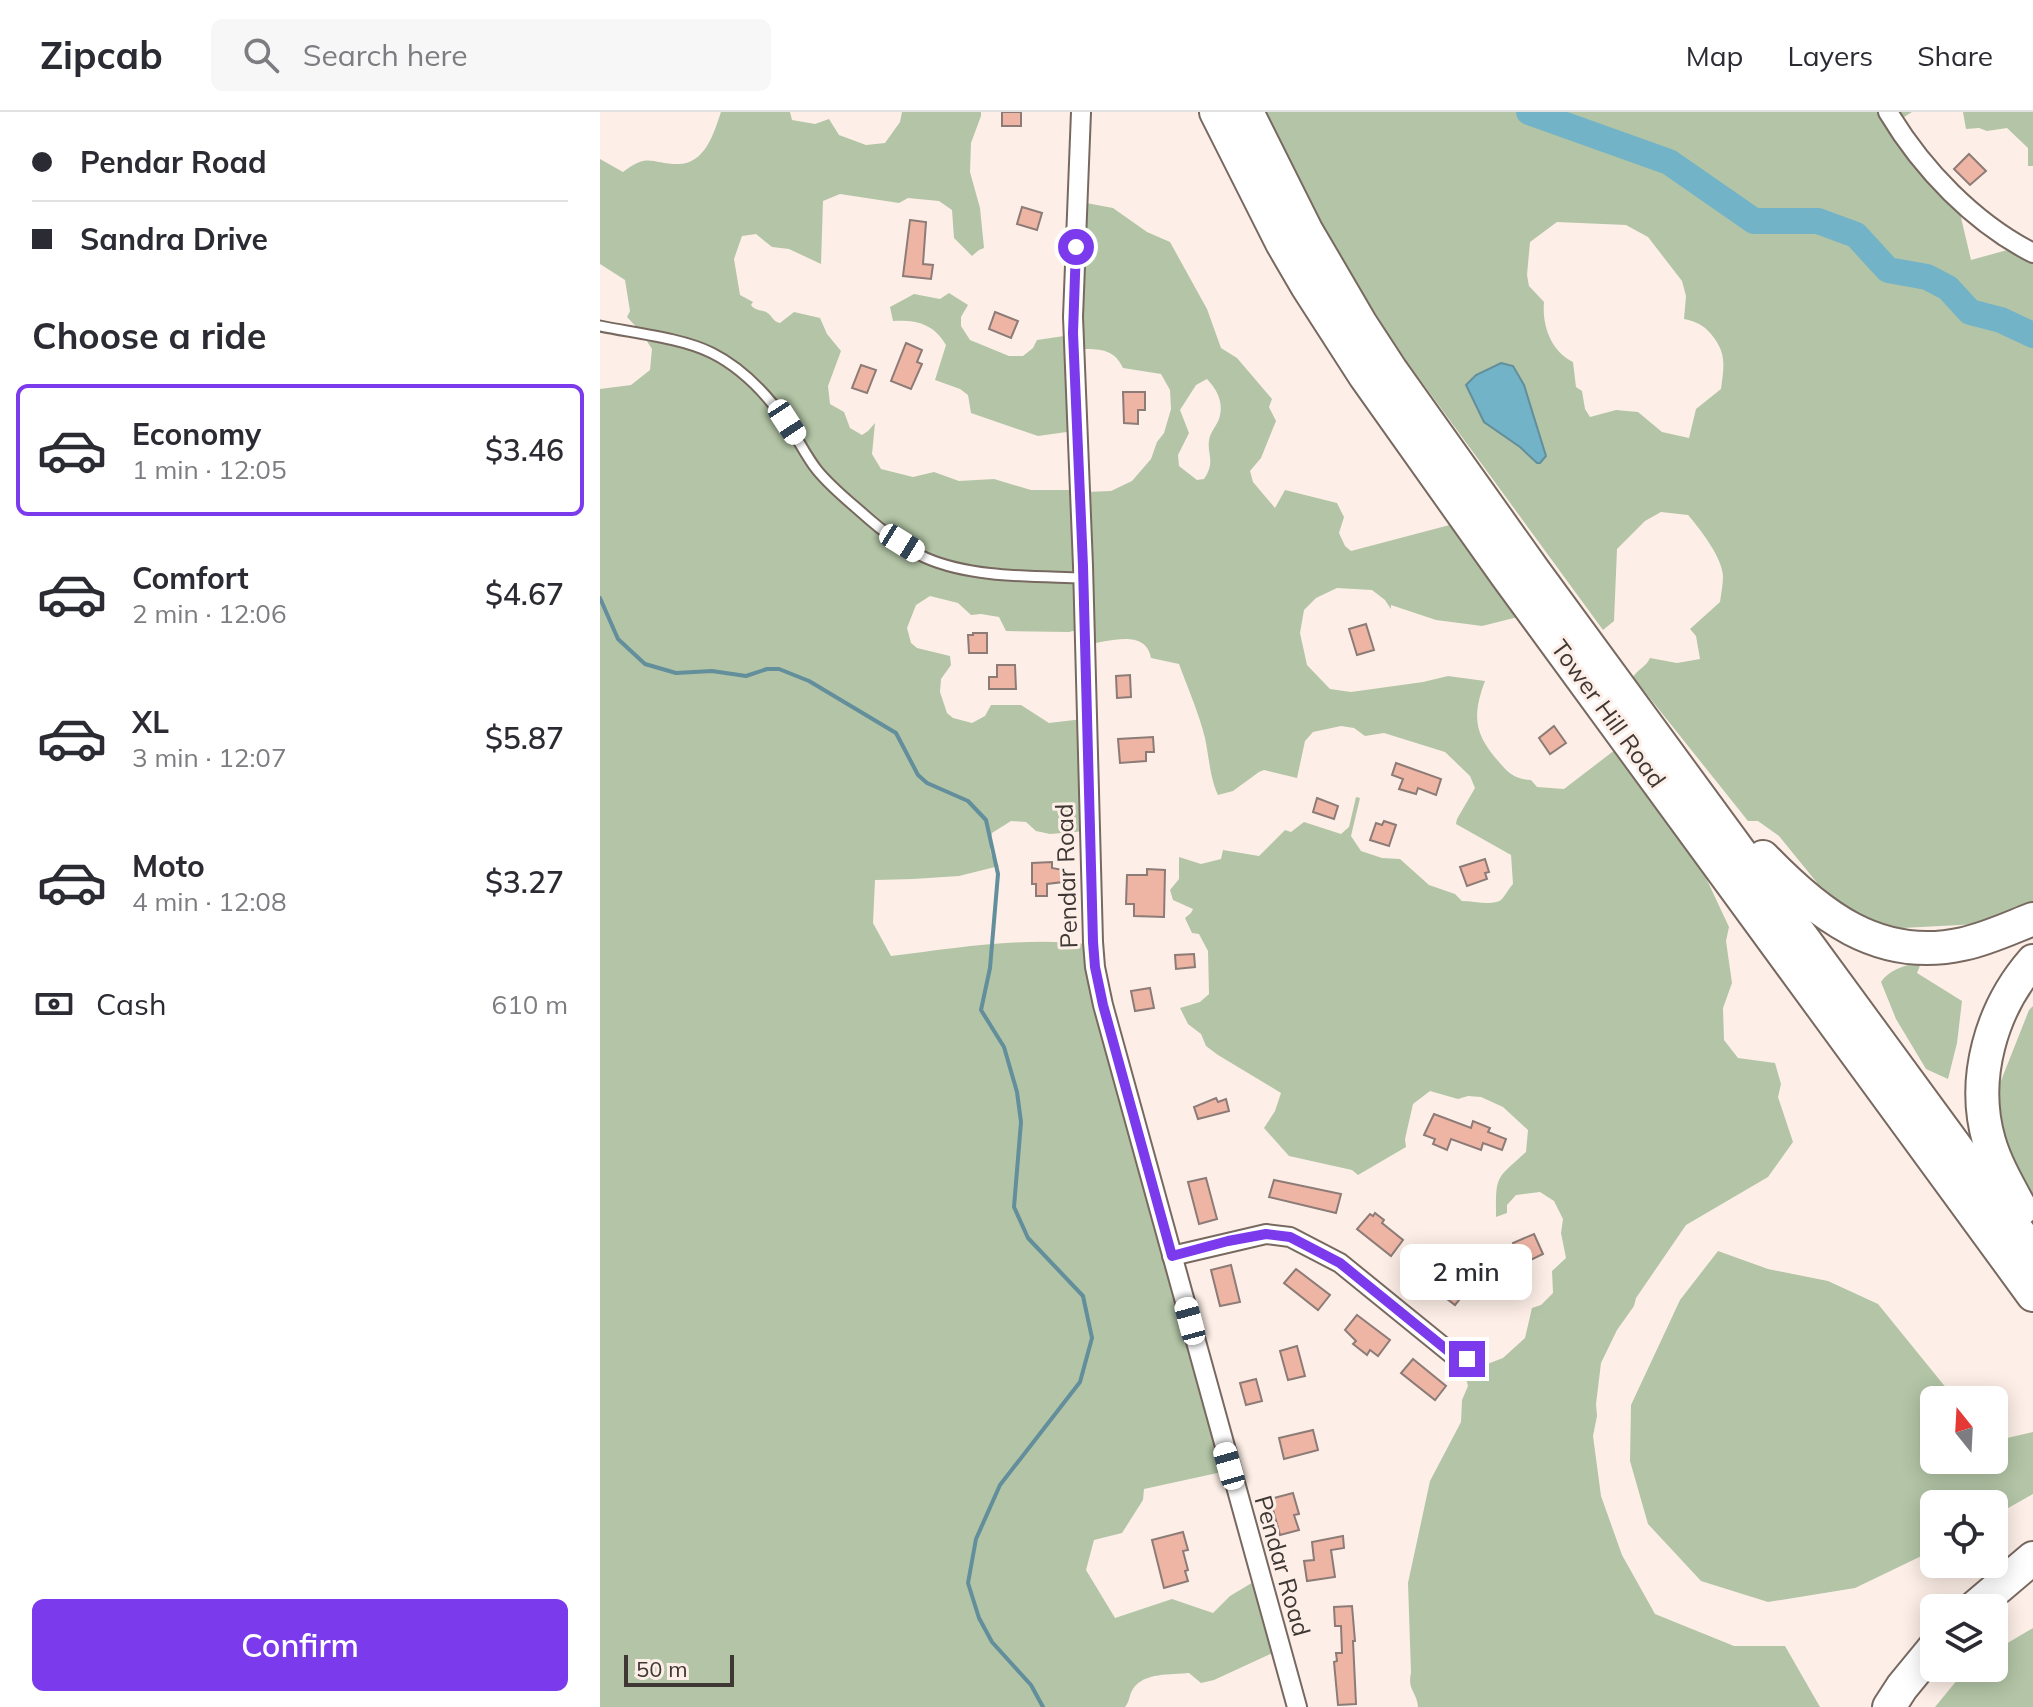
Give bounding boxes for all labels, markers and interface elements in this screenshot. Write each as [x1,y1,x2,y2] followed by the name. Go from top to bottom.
[211,19,771,91] search box
[40,31,163,79] text: Zipcab
[239,33,283,77] icon: search
[303,36,468,74] text: Search here
[1686,38,1743,73] text: Map
[1787,38,1873,73] text: Layers
[1917,38,1993,73] text: Share
[80,143,267,181] text: Pendar Road
[80,220,268,258] text: Sandra Drive
[1058,229,1094,265] route start
[32,313,266,358] text: Choose a ride
[764,395,810,449] car
[36,414,108,486] icon: car
[132,415,261,453] text: Economy
[485,431,564,469] text: $3.46
[132,453,287,486] text: 1 min · 12:05
[875,520,929,566] car
[36,558,108,630] icon: car
[132,559,249,597] text: Comfort
[485,575,564,613] text: $4.67
[132,597,287,630] text: 2 min · 12:06
[1545,634,1673,793] street label: Tower Hill Road
[36,702,108,774] icon: car
[132,703,169,741] text: XL
[485,719,564,757] text: $5.87
[132,741,287,774] text: 3 min · 12:07
[1048,803,1084,949] street label: Pendar Road
[36,846,108,918] icon: car
[132,847,205,885] text: Moto
[485,863,564,901] text: $3.27
[132,885,287,918] text: 4 min · 12:08
[32,982,76,1026] icon: cash
[96,985,167,1023] text: Cash
[492,988,568,1021] text: 610 m
[1401,1243,1533,1299] callout: 2 min
[1432,1255,1500,1288] text: 2 min
[1172,1295,1208,1347] car
[1449,1341,1485,1377] route end
[1920,1386,2008,1474] north arrow
[1920,1386,2008,1682] map controls
[1211,1440,1247,1492] car
[1920,1490,2008,1578] button: locate
[1249,1492,1317,1639] street label: Pendar Road
[1920,1594,2008,1682] button: layers
[32,1599,568,1691] button: Confirm
[624,1651,734,1687] scale bar
[636,1655,687,1683] text: 50 m

